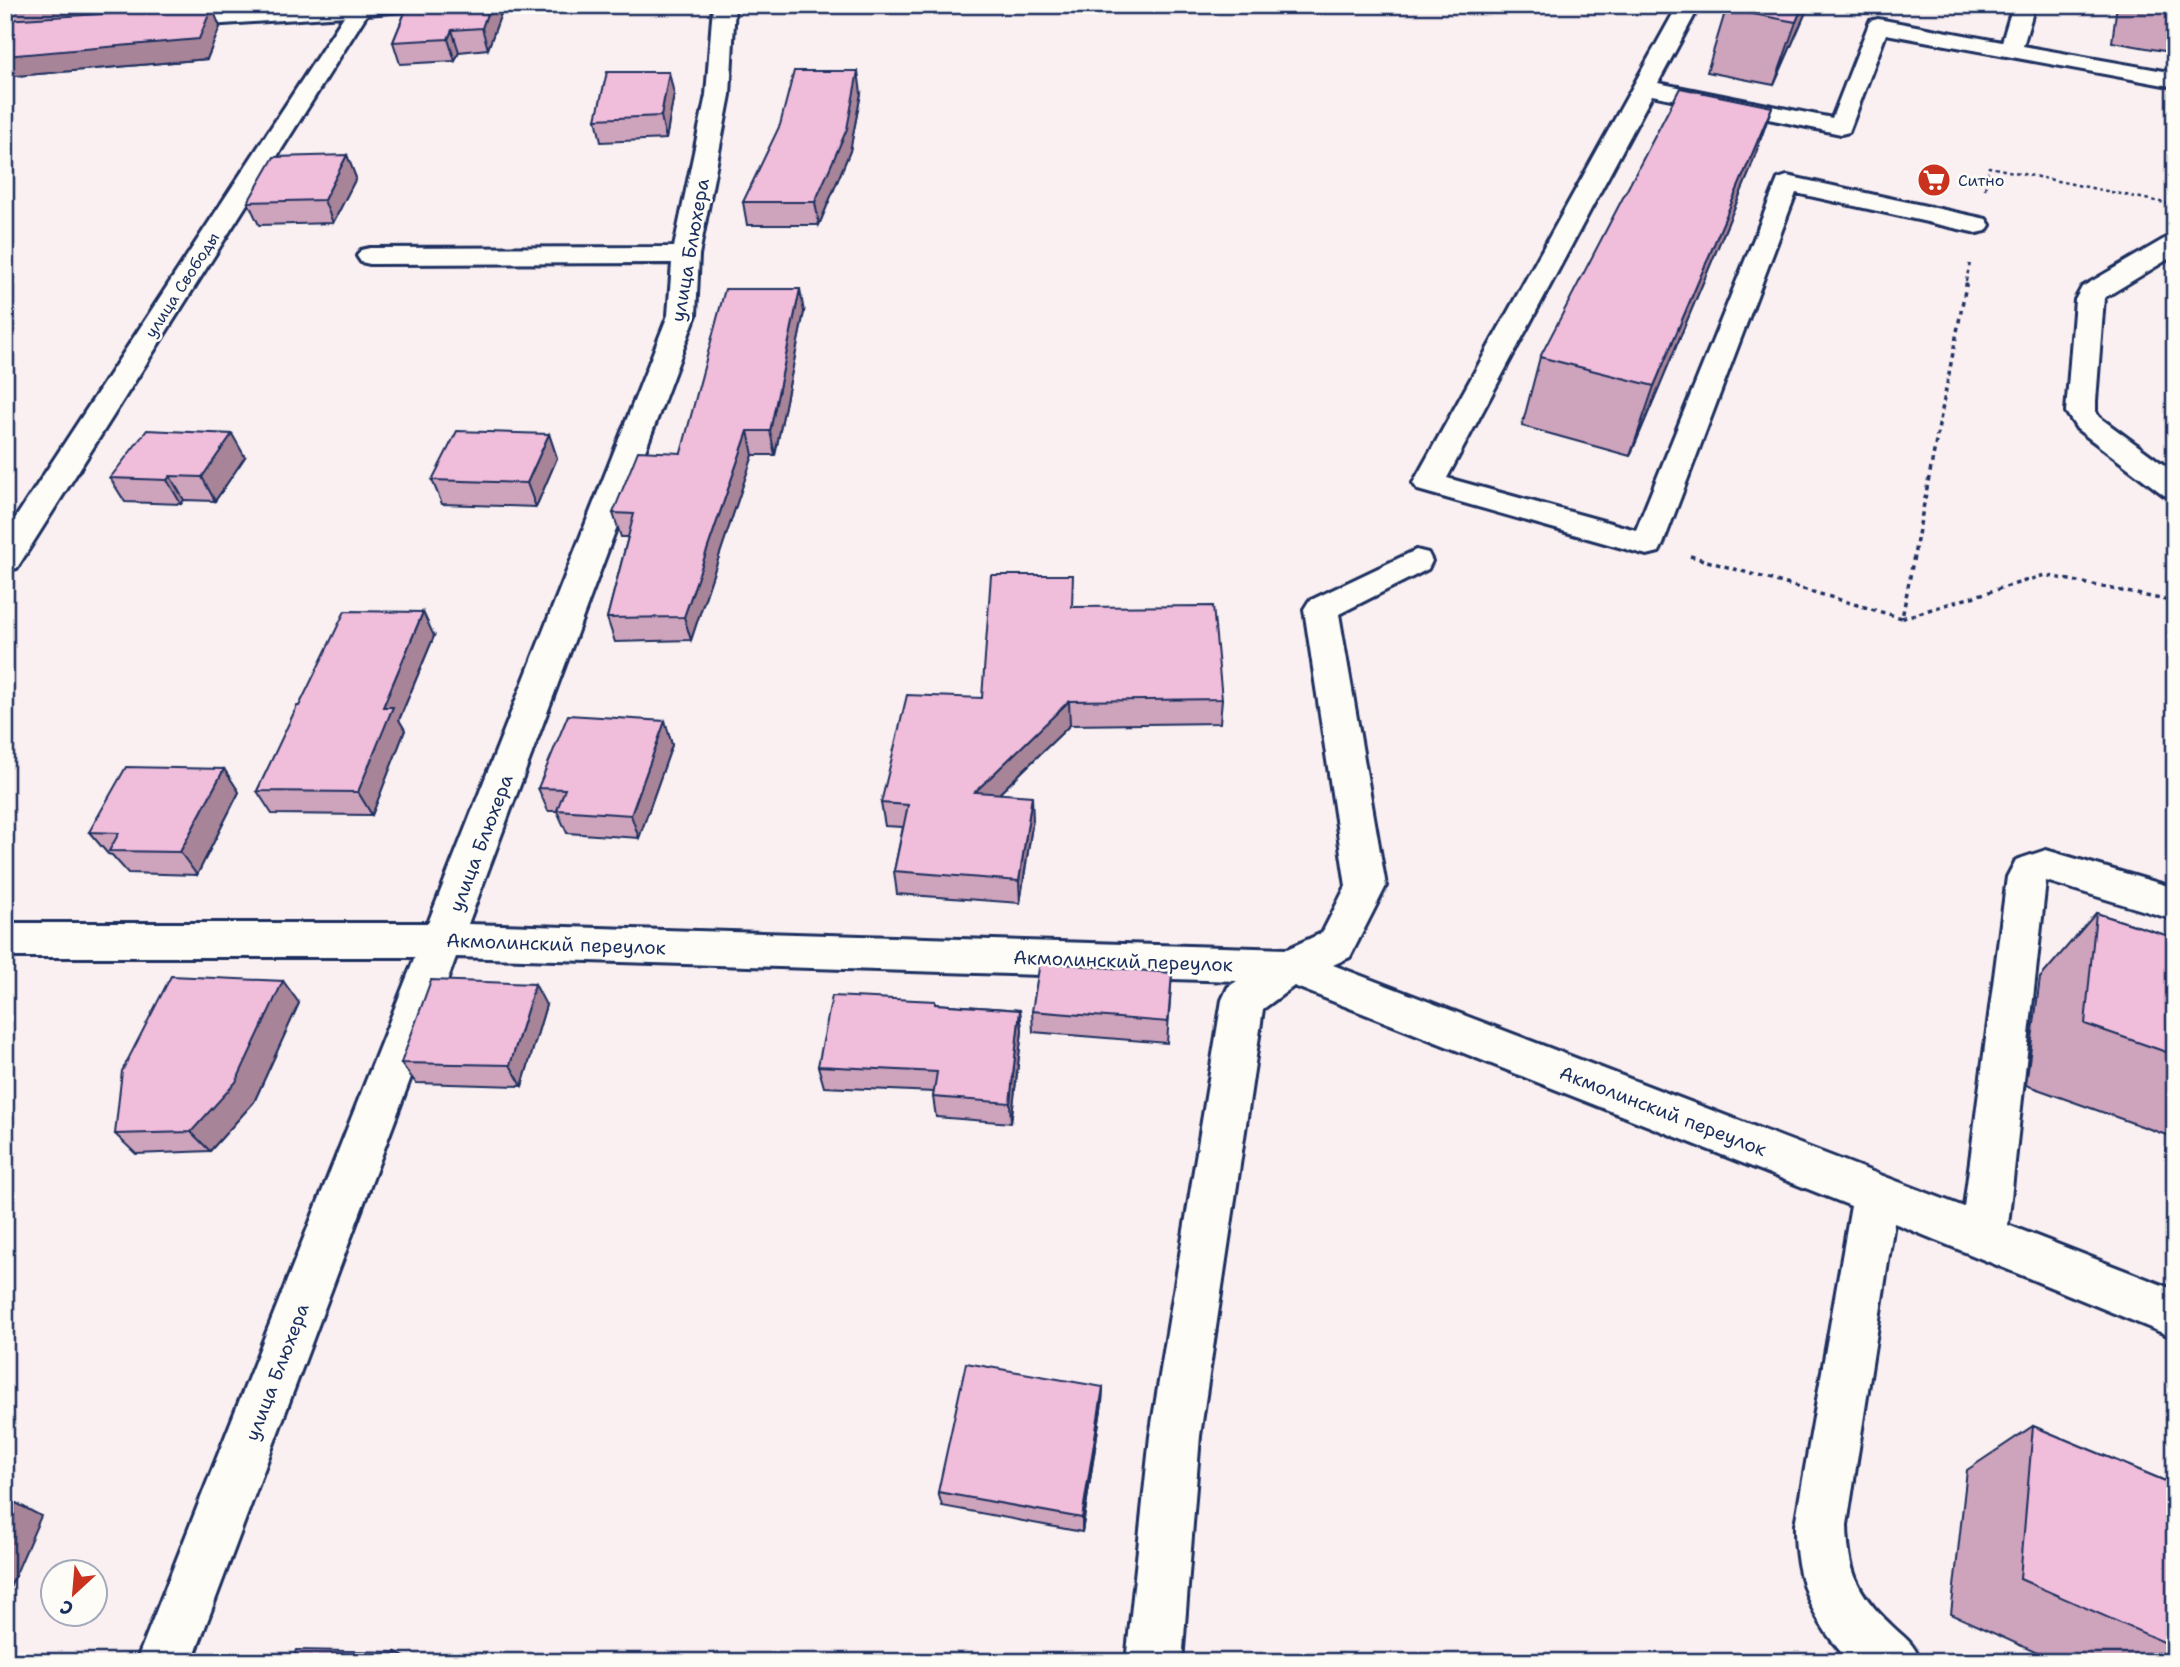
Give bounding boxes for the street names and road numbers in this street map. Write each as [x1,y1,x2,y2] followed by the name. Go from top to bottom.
[665,176,715,324] street label: улица Блюхера
[140,228,224,342] street label: улица Свободы
[443,771,519,915] street label: улица Блюхера
[446,928,666,960] street label: Акмолинский переулок
[1013,945,1233,977] street label: Акмолинский переулок
[1556,1060,1770,1162] street label: Акмолинский переулок
[239,1300,315,1444] street label: улица Блюхера

